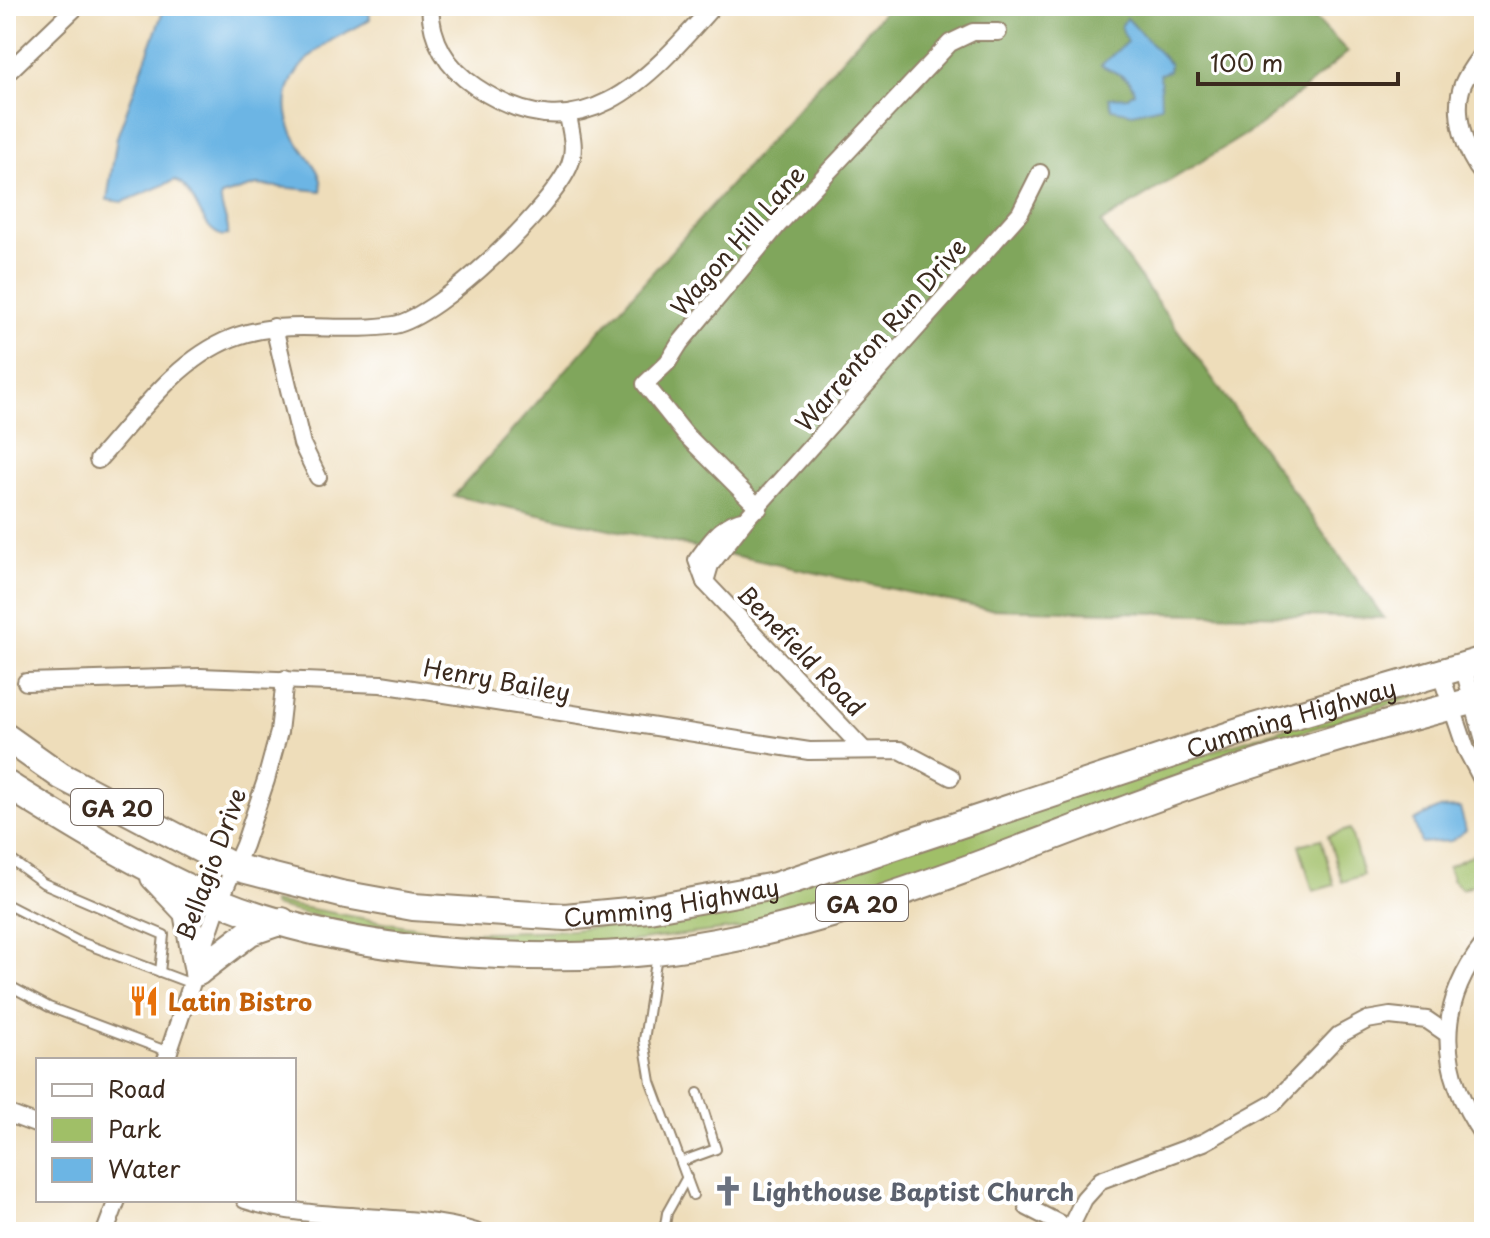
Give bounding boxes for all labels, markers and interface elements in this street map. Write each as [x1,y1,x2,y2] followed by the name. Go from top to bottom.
[1198,36,1398,86] scale bar
[1210,44,1283,80] text: 100 m
[661,157,813,323] street label: Wagon Hill Lane
[786,230,974,438] street label: Warrenton Run Drive
[730,576,874,724] street label: Benefield Road
[421,648,573,710] street label: Henry Bailey
[1181,669,1400,766] street label: Cumming Highway
[166,783,254,945] street label: Bellagio Drive
[71,789,163,825] road number: GA 20
[562,868,782,935] street label: Cumming Highway
[816,885,908,921] road number: GA 20
[168,983,312,1019] place label: Latin Bistro
[127,984,161,1018] restaurant icon: Latin Bistro
[36,1058,296,1202] legend
[108,1070,166,1106] text: Road
[108,1110,162,1146] text: Park
[108,1150,181,1186] text: Water
[752,1173,1074,1209] place label: Lighthouse Baptist Church
[711,1174,745,1208] church icon: Lighthouse Baptist Church

